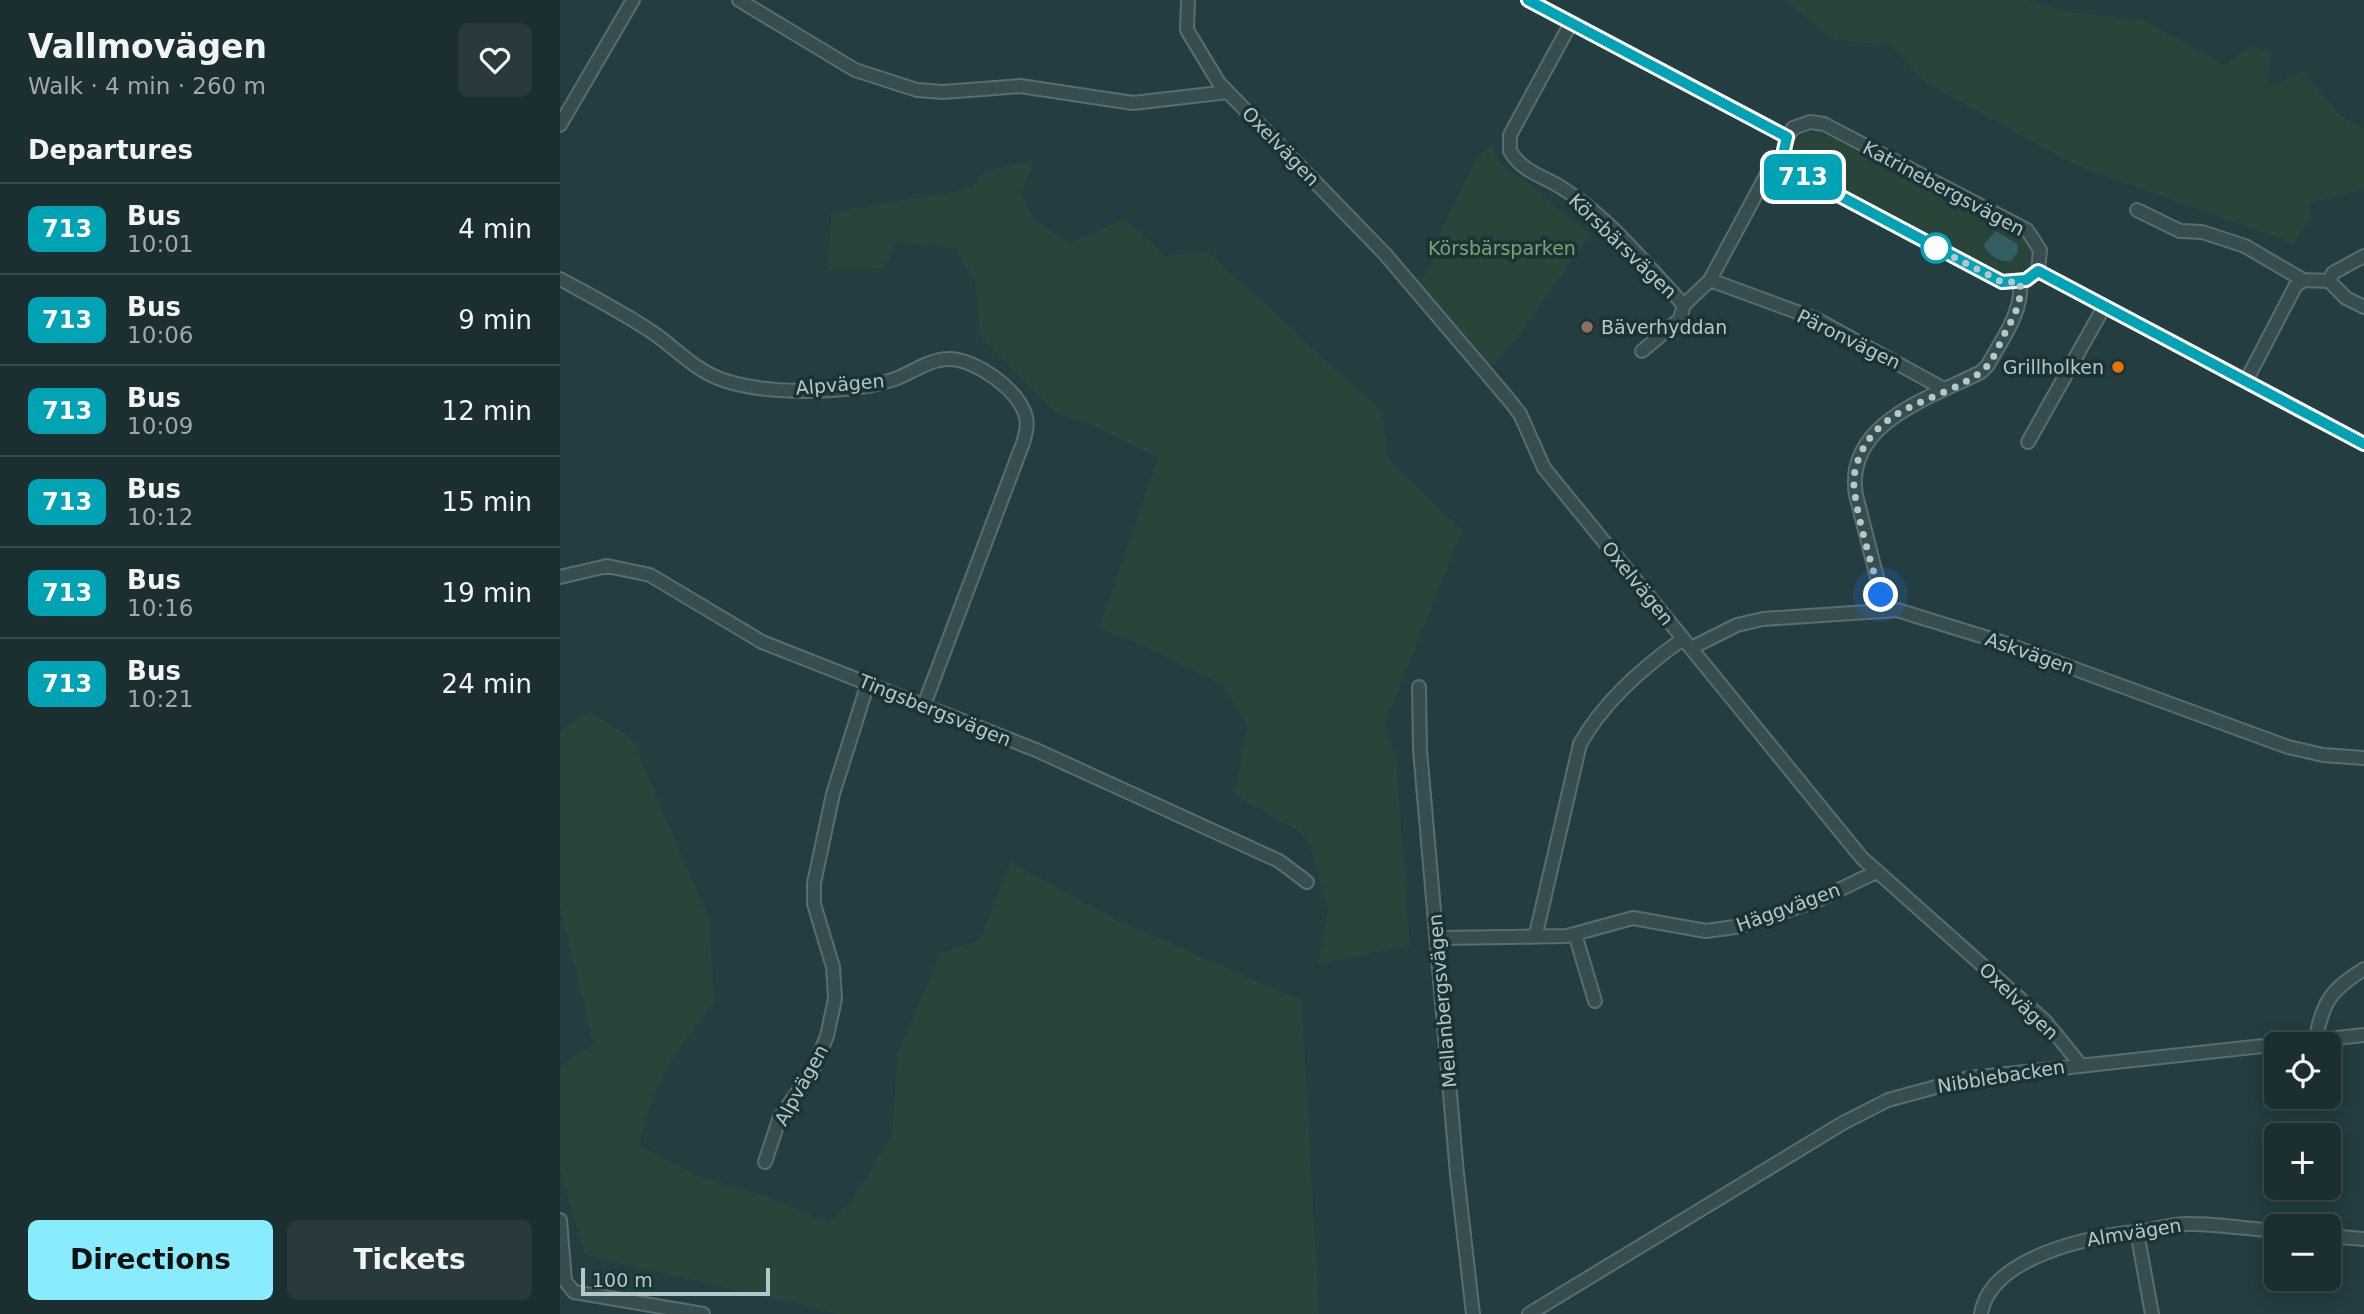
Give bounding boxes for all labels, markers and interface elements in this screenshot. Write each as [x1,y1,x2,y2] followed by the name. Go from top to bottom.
[458,23,532,97] button: heart
[28,27,267,66] text: Vallmovägen
[28,73,266,99] text: Walk · 4 min · 260 m
[1238,102,1324,190] street label: Oxelvägen
[28,135,193,165] text: Departures
[1859,136,2029,240] street label: Katrinebergsvägen
[1763,154,1843,200] line badge: 713
[1778,163,1828,191] text: 713
[1565,189,1681,303] street label: Körsbärsvägen
[127,201,181,231] text: Bus
[458,214,532,244] text: 4 min
[42,215,92,243] text: 713
[127,231,193,257] text: 10:01
[1921,233,1951,263] unlabelled marker
[1428,237,1576,259] park label: Körsbärsparken
[127,292,181,322] text: Bus
[458,305,532,335] text: 9 min
[1794,305,1904,373] street label: Päronvägen
[42,306,92,334] text: 713
[1601,316,1727,338] place label: Bäverhyddan
[1579,319,1595,335] marker: Bäverhyddan
[127,322,193,348] text: 10:06
[2003,356,2104,378] place label: Grillholken
[2110,359,2126,375] marker: Grillholken
[795,369,885,399] street label: Alpvägen
[127,383,181,413] text: Bus
[442,396,532,426] text: 12 min
[42,397,92,425] text: 713
[127,413,193,439] text: 10:09
[127,474,181,504] text: Bus
[442,487,532,517] text: 15 min
[42,488,92,516] text: 713
[127,504,193,530] text: 10:12
[1598,537,1678,629] street label: Oxelvägen
[127,565,181,595] text: Bus
[1863,577,1898,612] your location
[442,578,532,608] text: 19 min
[42,579,92,607] text: 713
[127,595,193,621] text: 10:16
[1983,628,2077,678] street label: Askvägen
[127,656,181,686] text: Bus
[442,669,532,699] text: 24 min
[855,669,1014,751] street label: Tingsbergsvägen
[42,670,92,698] text: 713
[127,686,193,712] text: 10:21
[1733,878,1843,936] street label: Häggvägen
[1423,913,1461,1089] street label: Mellanbergsvägen
[1975,958,2063,1044] street label: Oxelvägen
[2264,1032,2341,1291] map controls
[2264,1032,2341,1109] button: locate
[770,1041,832,1129] street label: Alpvägen
[1936,1055,2066,1097] street label: Nibblebacken
[2264,1123,2341,1200] button: +
[2085,1214,2183,1250] street label: Almvägen
[2264,1214,2341,1291] button: −
[28,1220,273,1300] button: Directions
[287,1220,532,1300] button: Tickets
[581,1265,770,1297] scale bar
[592,1269,653,1291] text: 100 m

